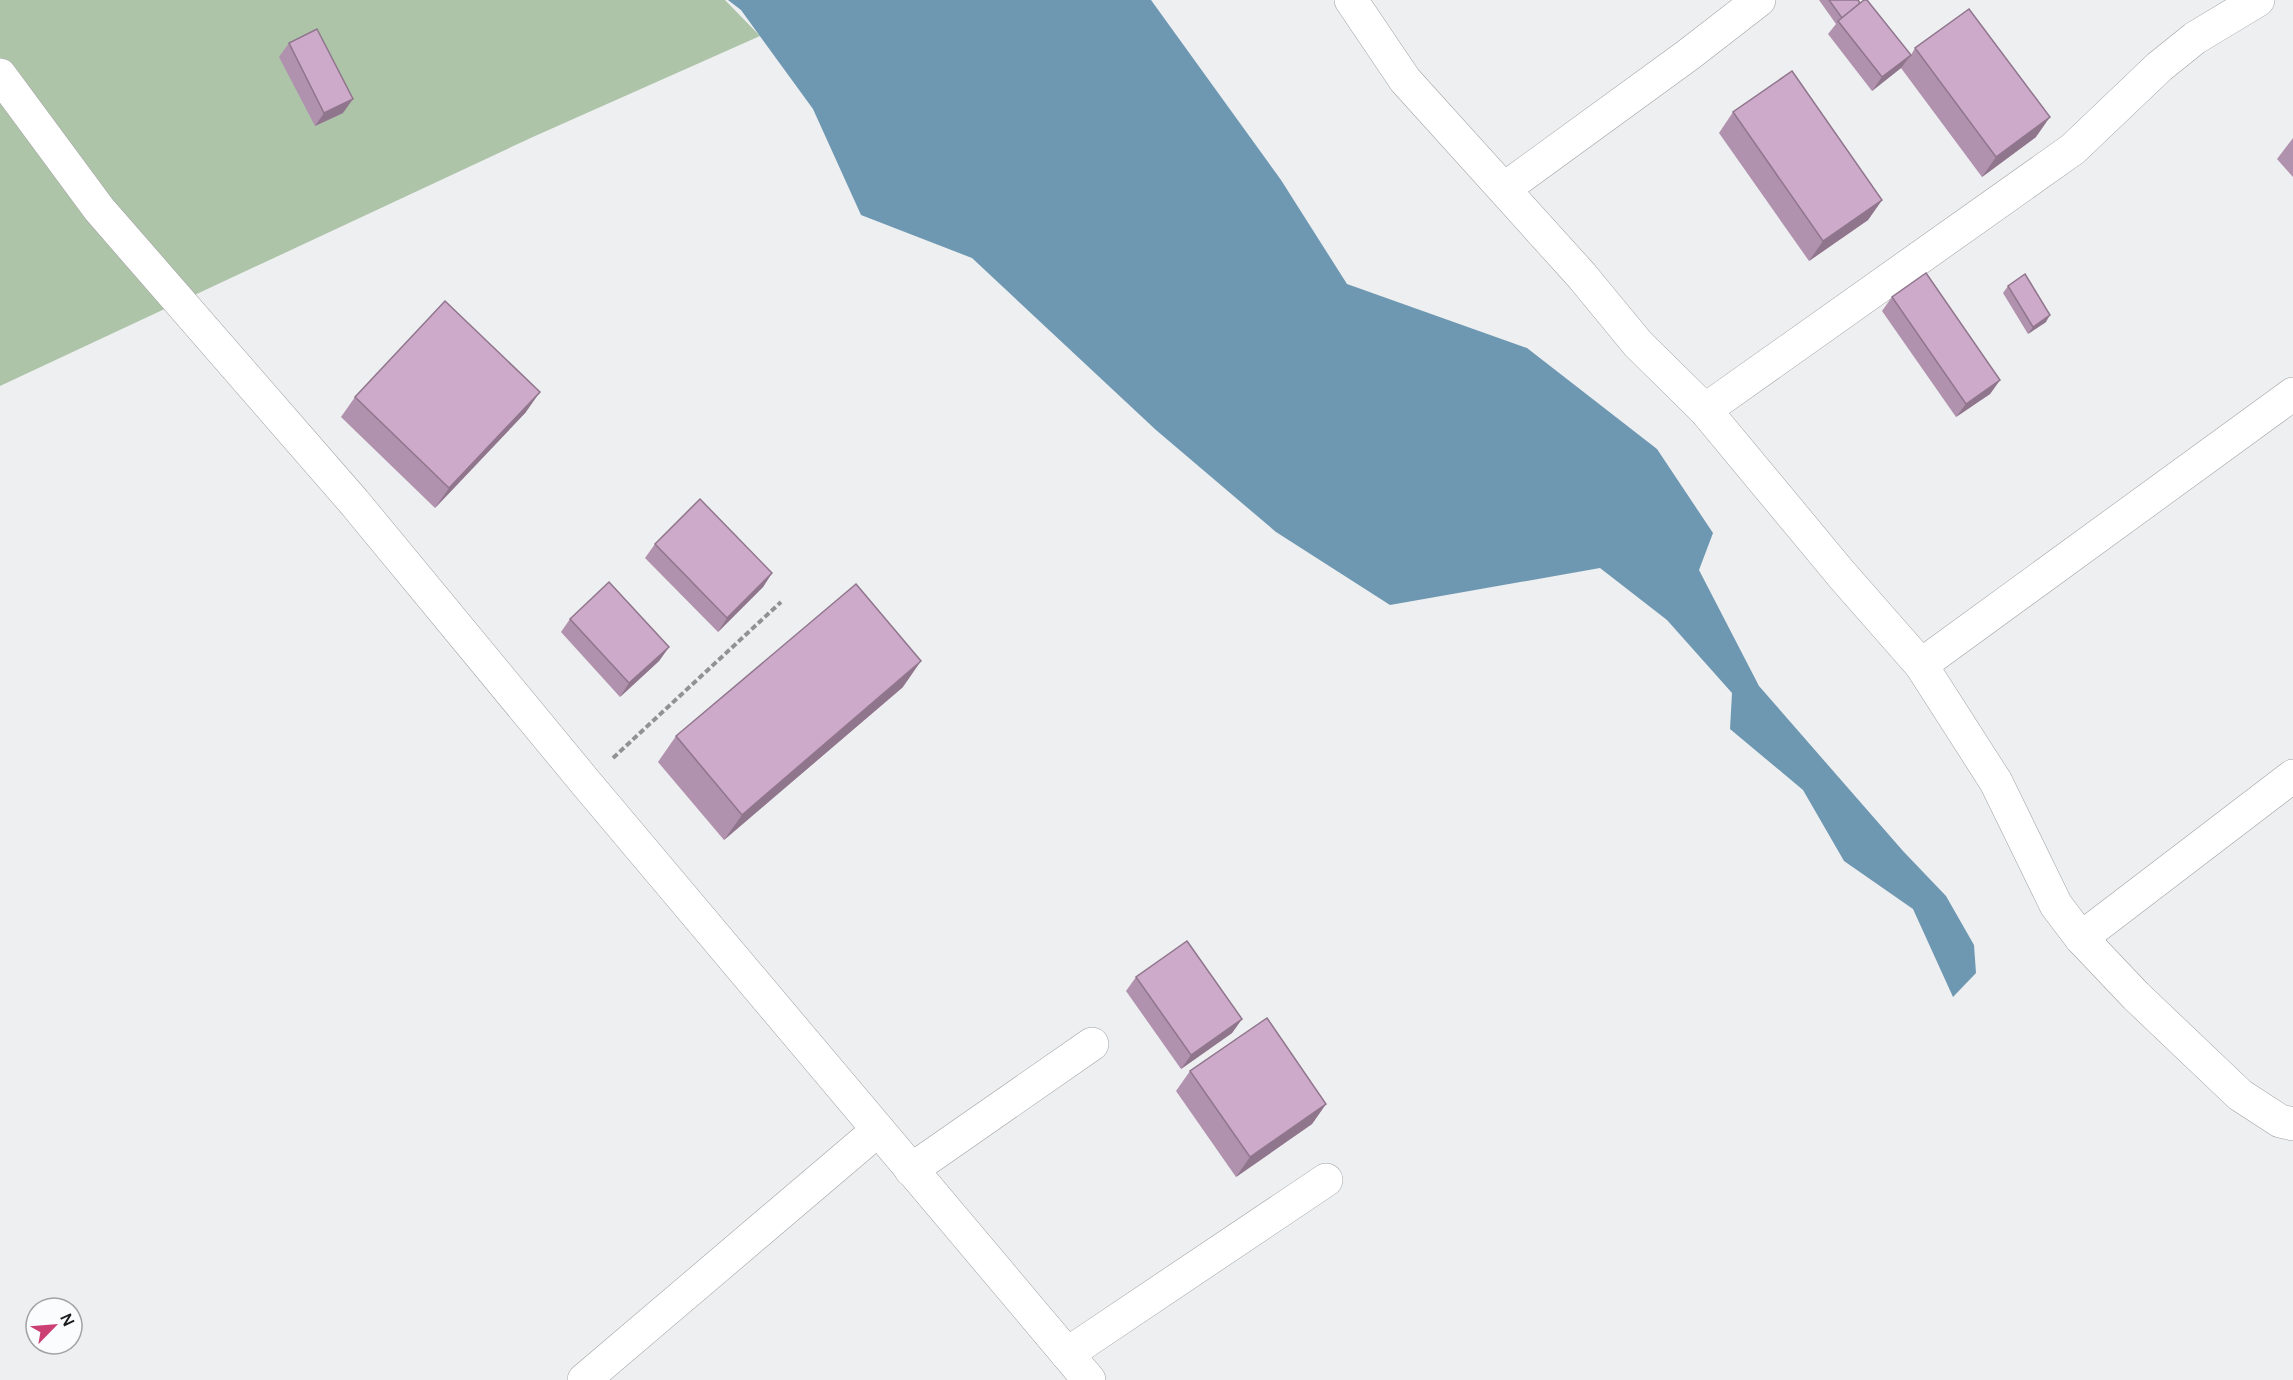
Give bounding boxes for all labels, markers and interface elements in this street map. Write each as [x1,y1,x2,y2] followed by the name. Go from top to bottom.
[24,1296,84,1356] north arrow
[55,1310,80,1330] text: N

